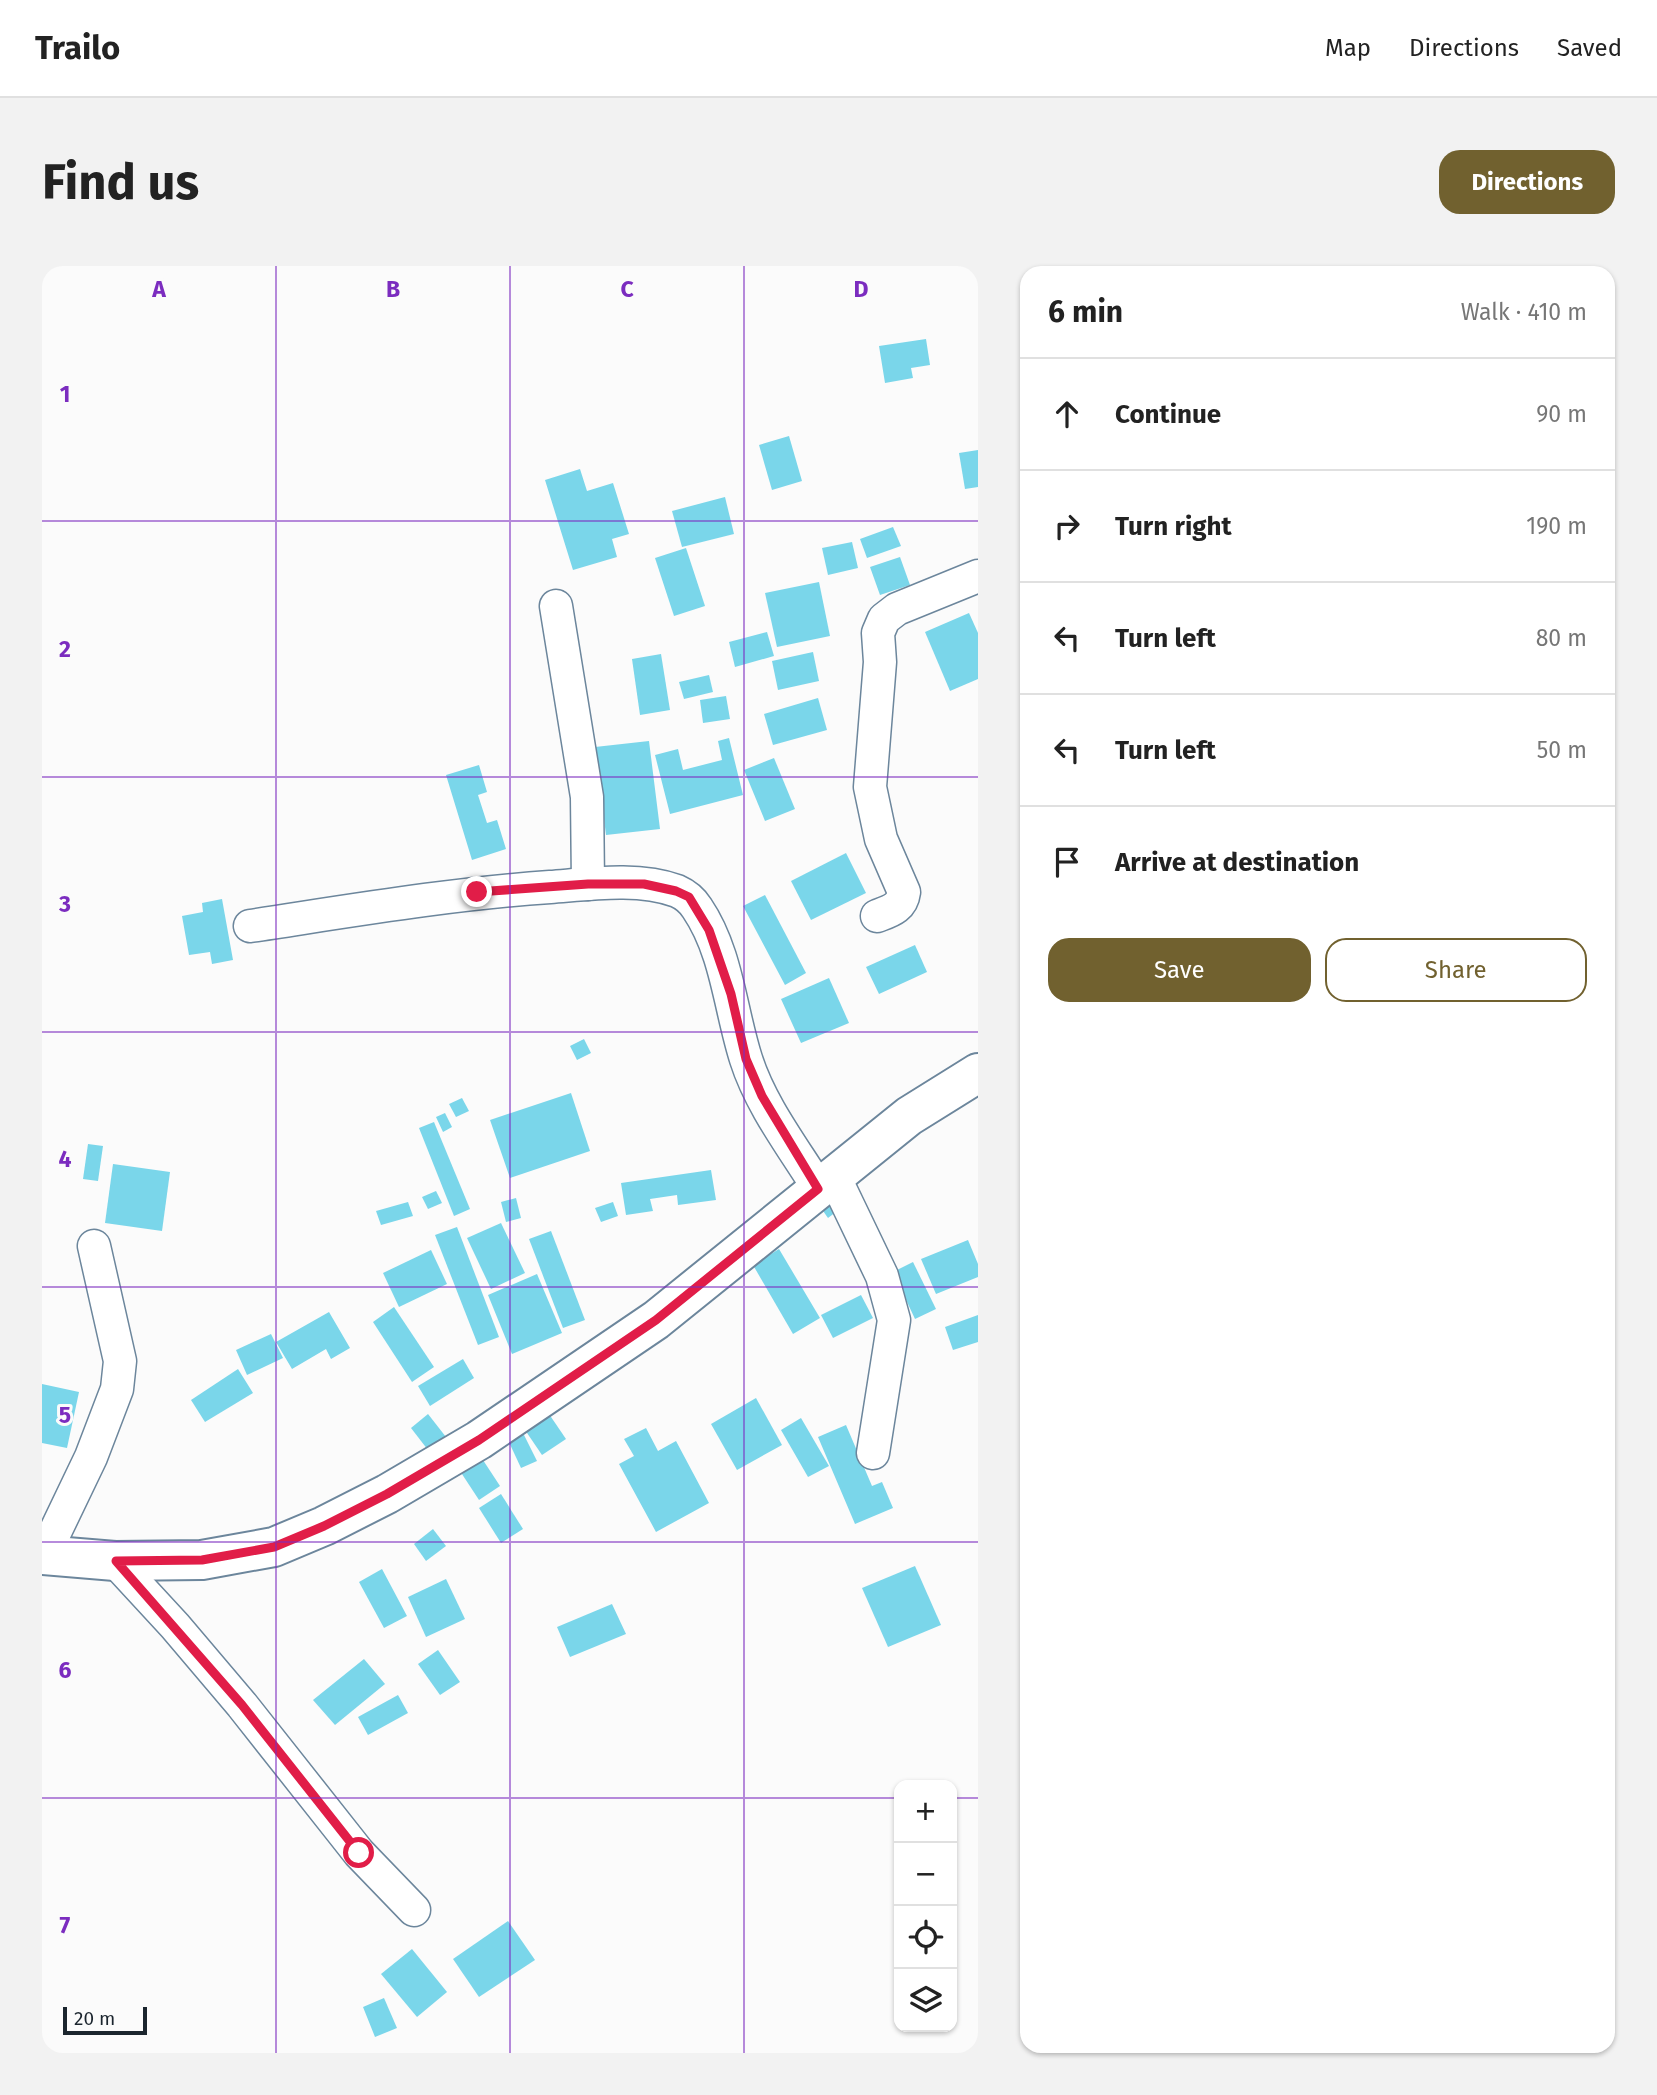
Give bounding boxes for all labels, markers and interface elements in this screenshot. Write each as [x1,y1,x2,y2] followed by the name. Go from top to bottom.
[35,28,120,68] text: Trailo
[1325,34,1371,62] text: Map
[1409,34,1519,62] text: Directions
[1557,34,1622,62] text: Saved
[1439,150,1615,214] button: Directions
[42,153,199,212] text: Find us
[151,275,166,303] text: A
[386,275,400,303] text: B
[620,275,634,303] text: C
[854,275,869,303] text: D
[1048,294,1123,330] text: 6 min
[1461,298,1587,326] text: Walk · 410 m
[60,380,70,408] text: 1
[1048,395,1086,433] icon: ahead
[1115,399,1221,430] text: Continue
[1536,400,1587,428] text: 90 m
[1048,507,1086,545] icon: right
[1115,511,1232,542] text: Turn right
[1526,512,1587,540] text: 190 m
[1048,619,1086,657] icon: left
[1115,623,1216,654] text: Turn left
[1536,624,1587,652] text: 80 m
[59,635,71,663] text: 2
[1048,731,1086,769] icon: left
[1115,735,1216,766] text: Turn left
[1537,736,1587,764] text: 50 m
[1048,843,1086,881] icon: arrive
[1115,847,1359,878] text: Arrive at destination
[461,876,492,907] route end
[58,890,71,918] text: 3
[1048,938,1311,1002] button: Save
[1325,938,1587,1002] button: Share
[59,1145,72,1173] text: 4
[59,1401,71,1429] text: 5
[59,1656,72,1684] text: 6
[894,1780,957,2032] map controls
[894,1780,957,1843] button: +
[343,1837,374,1868] route start
[894,1843,957,1906] button: −
[894,1906,957,1969] button: locate
[60,1911,71,1939] text: 7
[894,1969,957,2032] button: layers
[63,2004,147,2036] scale bar
[74,2007,115,2030] text: 20 m

